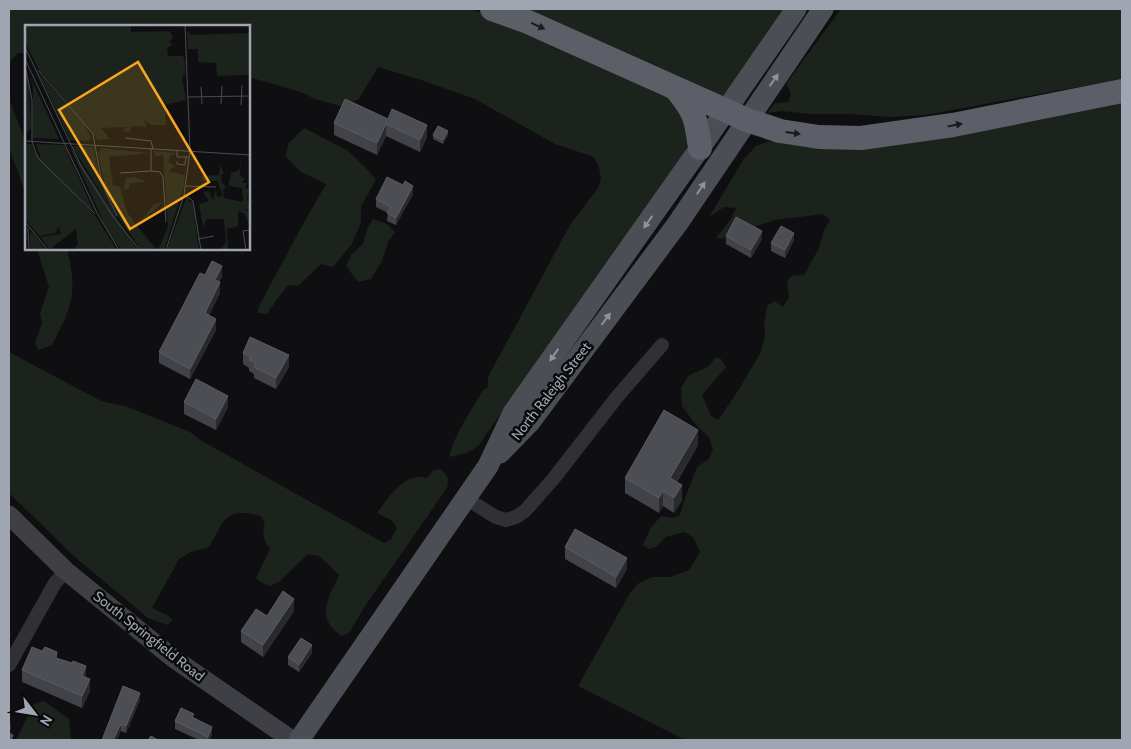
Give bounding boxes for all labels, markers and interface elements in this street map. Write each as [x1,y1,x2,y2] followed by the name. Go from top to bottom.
[531,23,545,31] one-way arrow
[25,25,250,250] inset map
[769,73,779,86] one-way arrow
[947,121,962,129] one-way arrow
[786,129,802,137] one-way arrow
[697,181,706,194] one-way arrow
[643,215,653,229] one-way arrow
[601,313,612,326] one-way arrow
[507,338,595,444] street label: North Raleigh Street
[549,348,559,362] one-way arrow
[90,587,208,685] street label: South Springfield Road
[10,689,60,739] north arrow
[36,712,56,730] text: N

